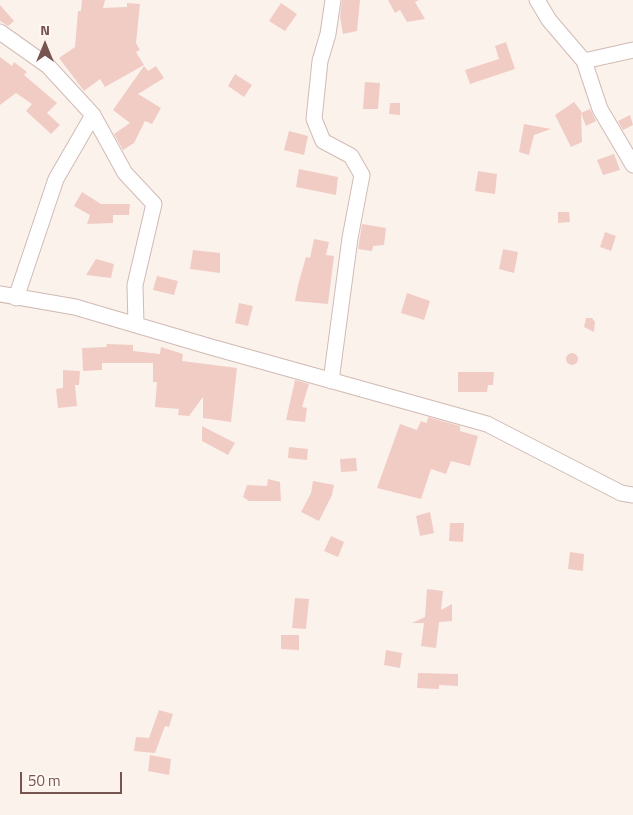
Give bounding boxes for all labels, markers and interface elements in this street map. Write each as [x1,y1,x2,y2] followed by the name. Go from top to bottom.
[40,19,50,40] text: N
[20,20,70,70] north arrow
[22,762,125,794] scale bar
[28,769,61,792] text: 50 m

